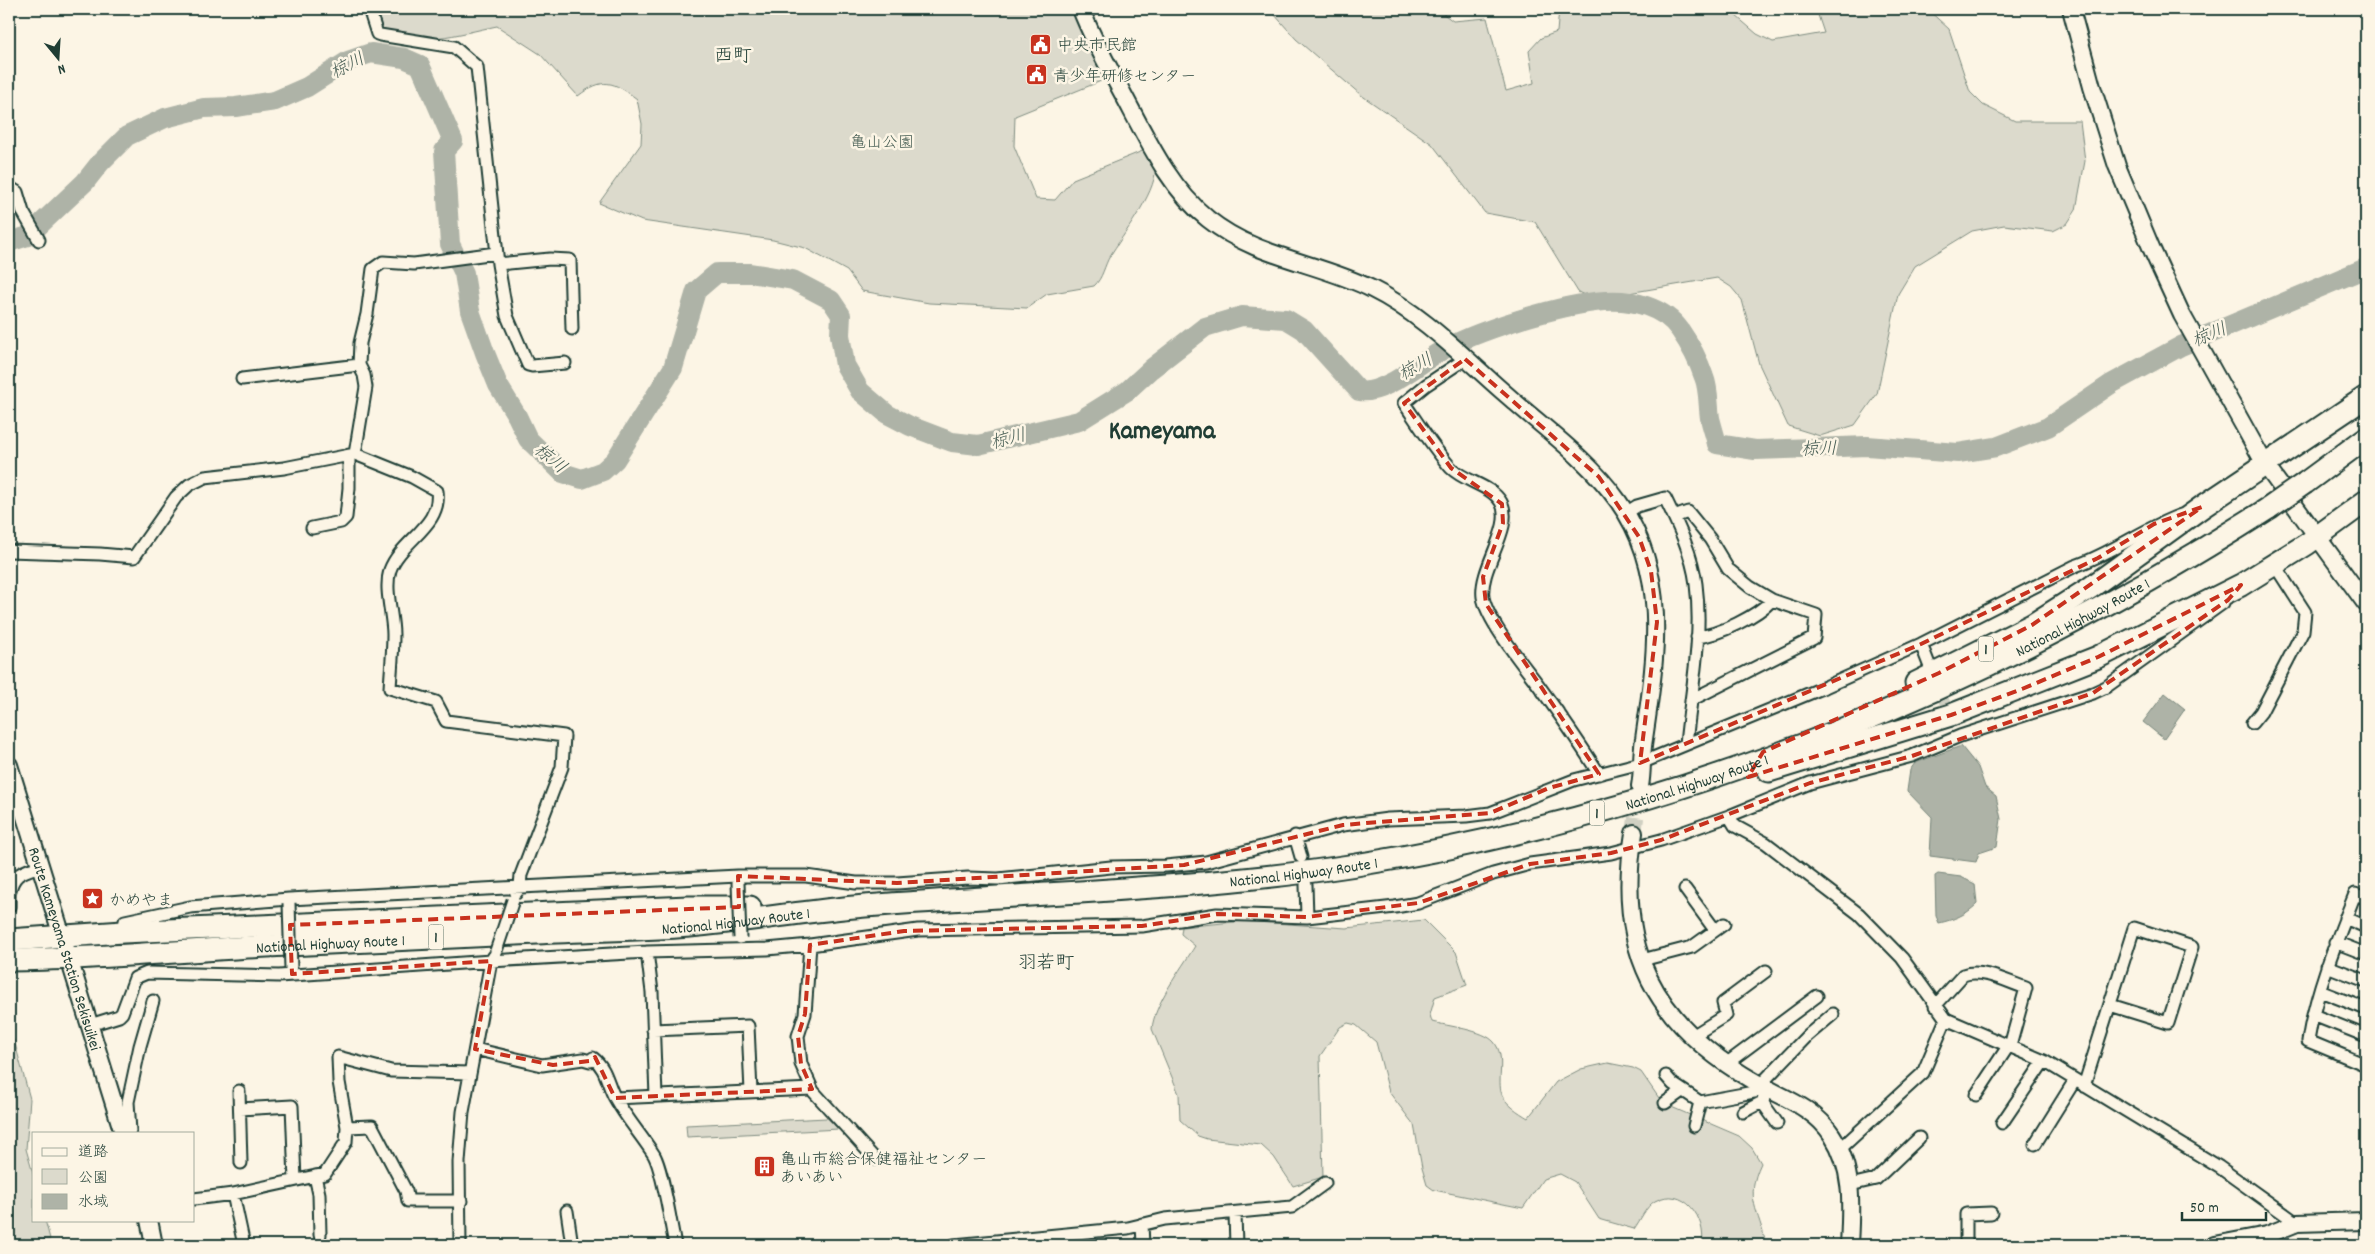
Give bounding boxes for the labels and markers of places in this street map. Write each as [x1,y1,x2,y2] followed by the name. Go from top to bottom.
[1029,32,1053,56] public building icon: 中央市民館
[1057,35,1137,58] place label: 中央市民館
[1025,63,1049,87] public building icon: 青少年研修センター
[1053,66,1196,89] place label: 青少年研修センター
[81,887,105,911] place icon: かめやま
[109,890,173,913] place label: かめやま
[780,1149,987,1190] place label: 亀山市総合保健福祉センター あいあい
[752,1155,776,1179] building icon: 亀山市総合保健福祉センター あいあい

